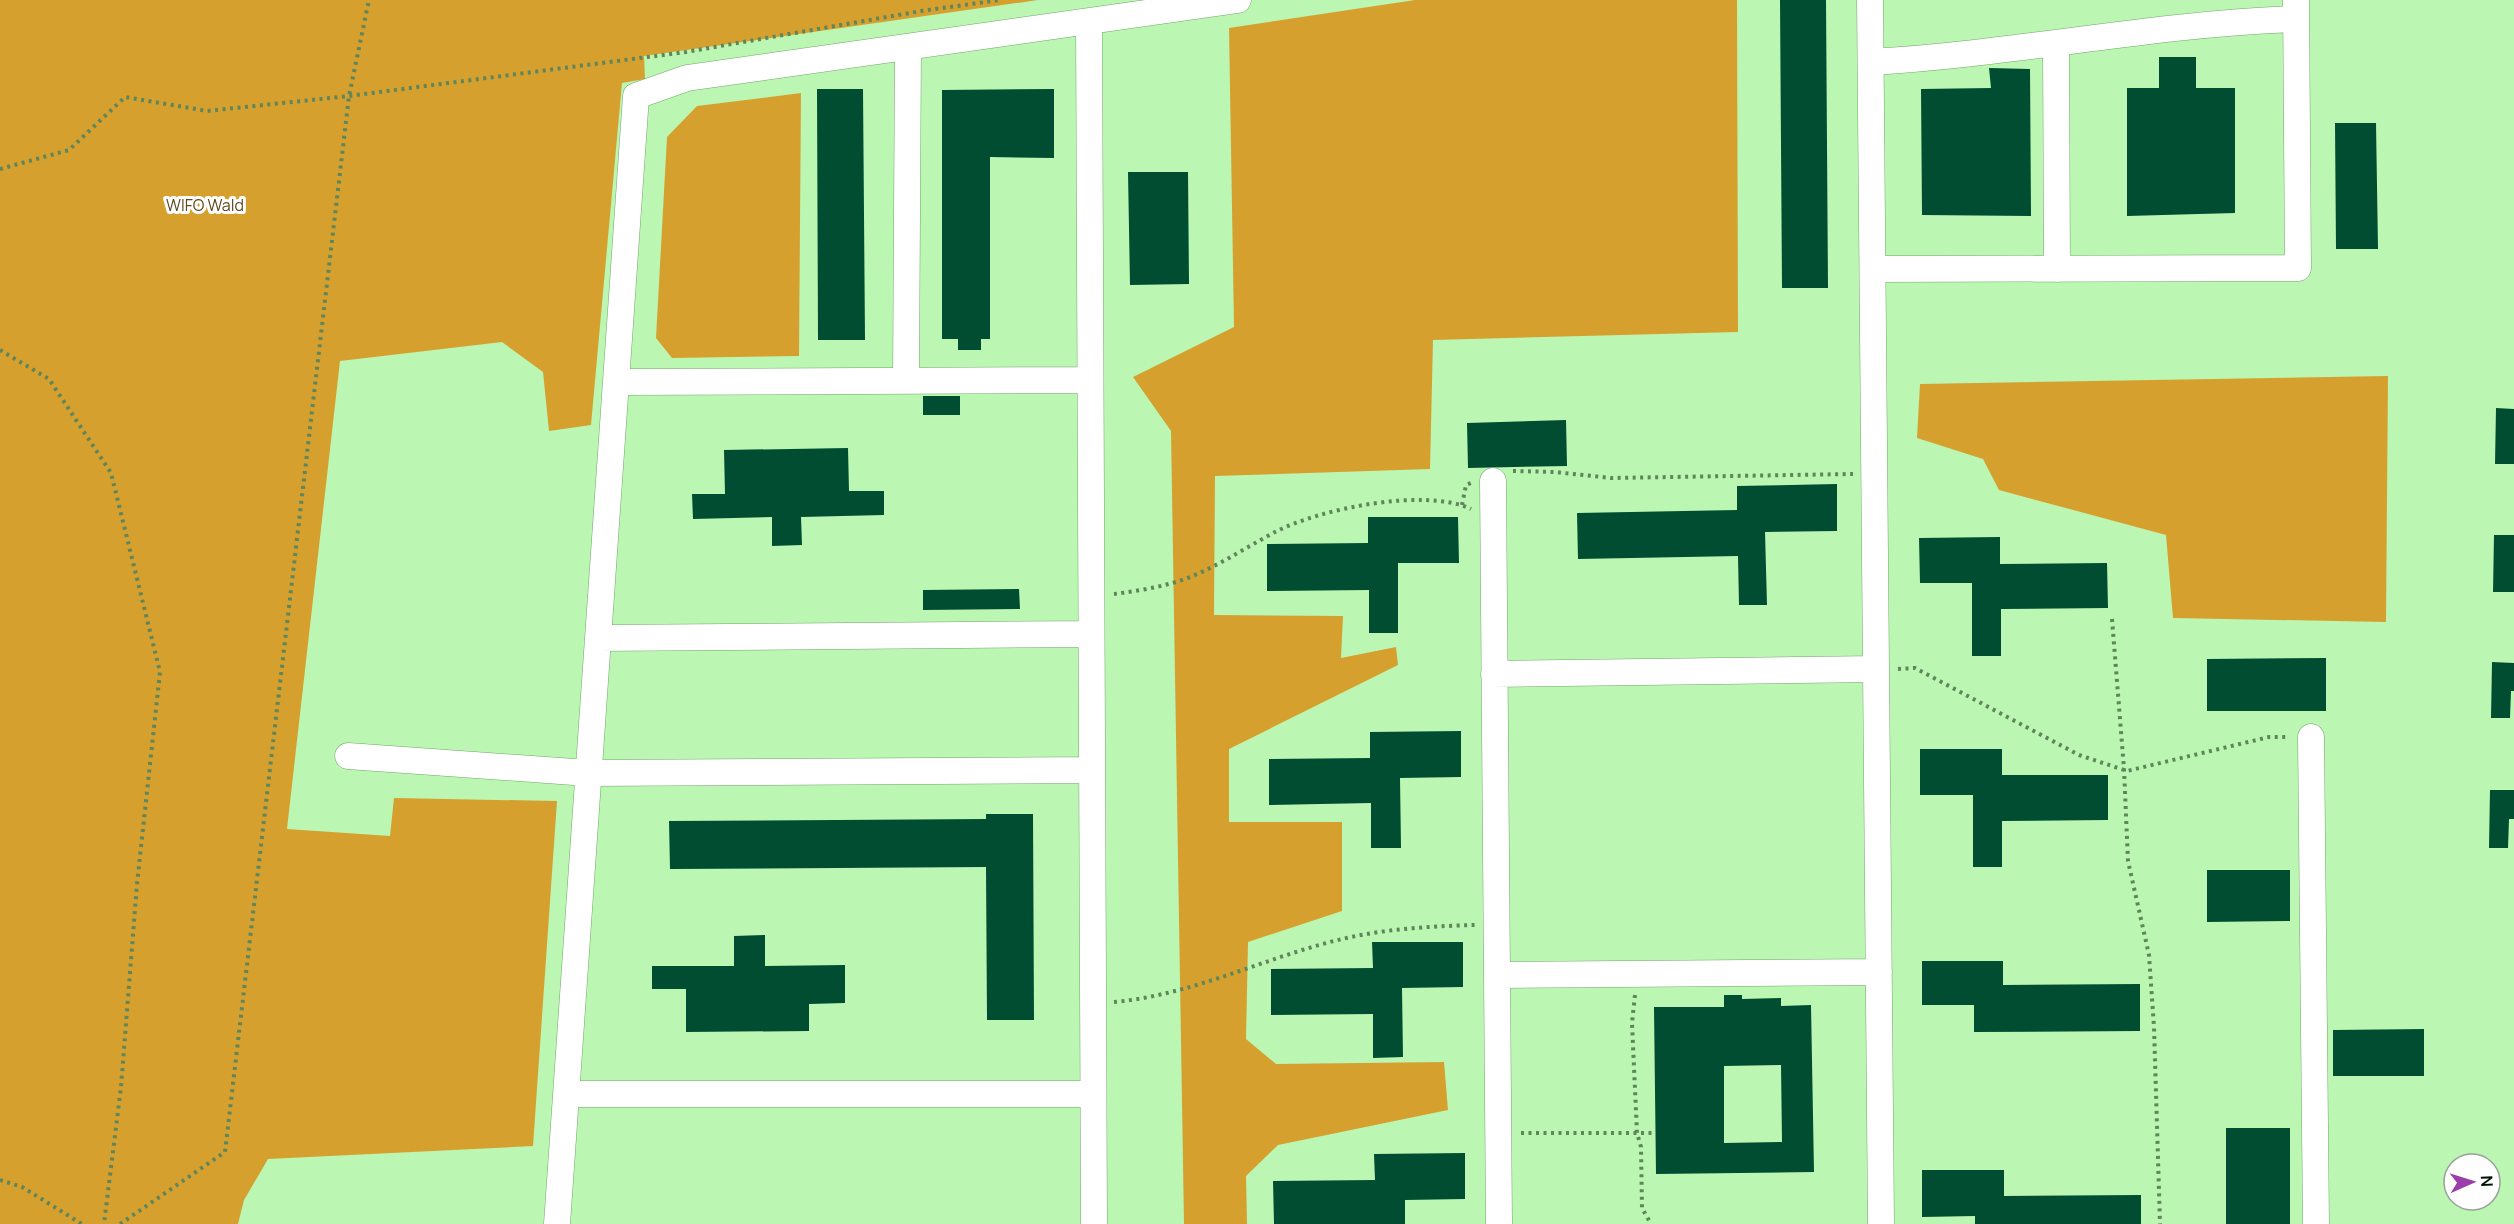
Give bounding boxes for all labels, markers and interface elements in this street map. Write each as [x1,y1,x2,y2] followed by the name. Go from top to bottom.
[166,194,244,216] park label: WIFO Wald
[2442,1152,2502,1212] north arrow
[2476,1175,2498,1188] text: N

